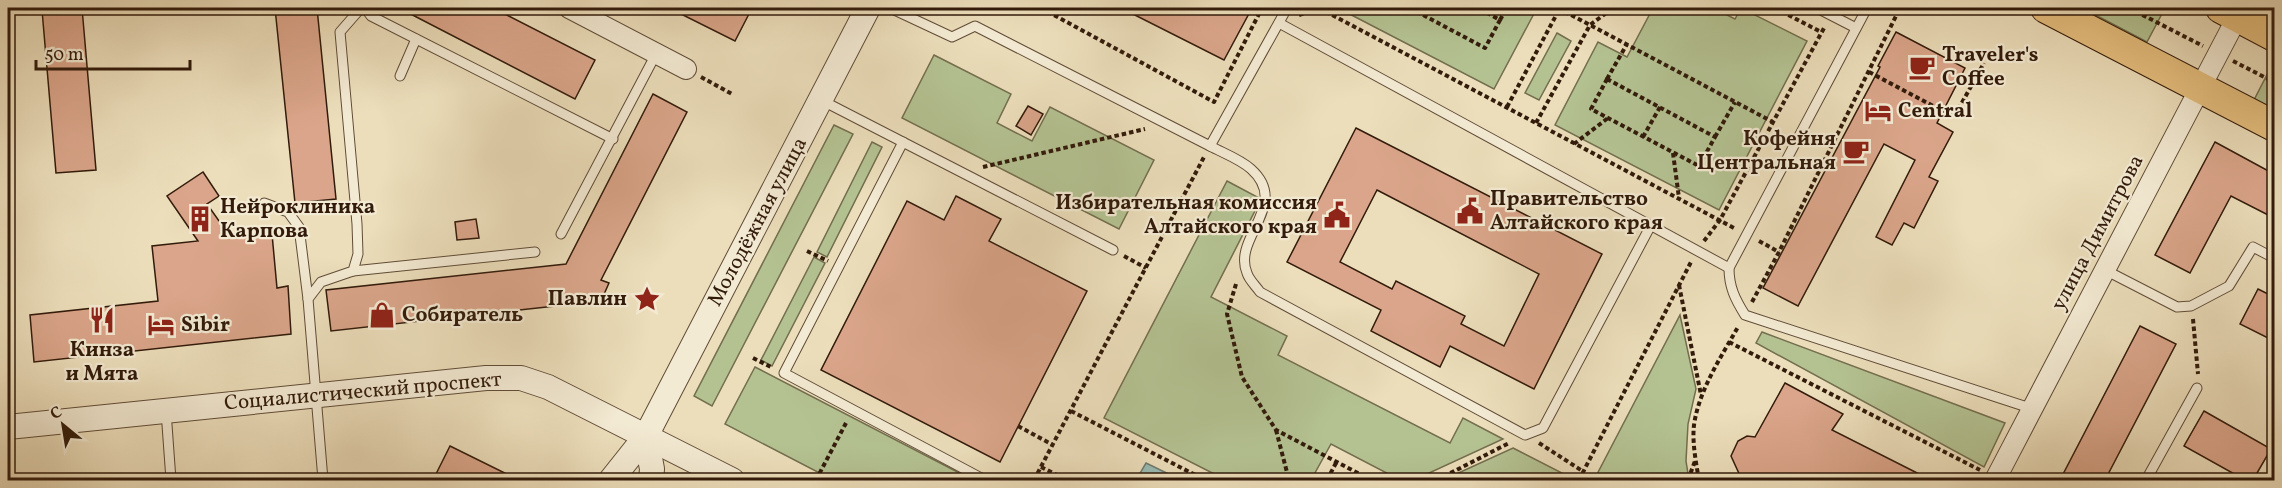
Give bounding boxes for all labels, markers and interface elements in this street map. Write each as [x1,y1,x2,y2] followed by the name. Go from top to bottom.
[36,33,190,71] scale bar
[1942,41,2039,94] place label: Traveler's Coffee
[45,43,84,68] text: 50 m
[1907,52,1937,82] cafe icon: Traveler's Coffee
[1863,96,1893,126] hotel icon: Central
[1898,97,1972,126] place label: Central
[1697,125,1836,178] place label: Кофейня Центральная
[701,132,815,312] street label: Молодёжная улица
[1841,136,1871,166] cafe icon: Кофейня Центральная
[2045,150,2151,316] street label: улица Димитрова
[1490,185,1663,238] place label: Правительство Алтайского края
[1055,189,1317,242] place label: Избирательная комиссия Алтайского края
[220,193,375,246] place label: Нейроклиника Карпова
[1455,196,1485,226] public building icon: Правительство Алтайского края
[1322,200,1352,230] public building icon: Избирательная комиссия Алтайского края
[185,204,215,234] building icon: Нейроклиника Карпова
[632,284,662,314] place icon: Павлин
[548,285,627,314] place label: Павлин
[367,300,397,330] shop icon: Собиратель
[402,301,523,330] place label: Собиратель
[87,305,117,335] restaurant icon: Кинза и Мята
[146,310,176,340] hotel icon: Sibir
[181,311,230,340] place label: Sibir
[66,336,138,389] place label: Кинза и Мята
[223,365,503,419] street label: Социалистический проспект
[33,395,93,455] north arrow
[47,402,66,426] text: С

